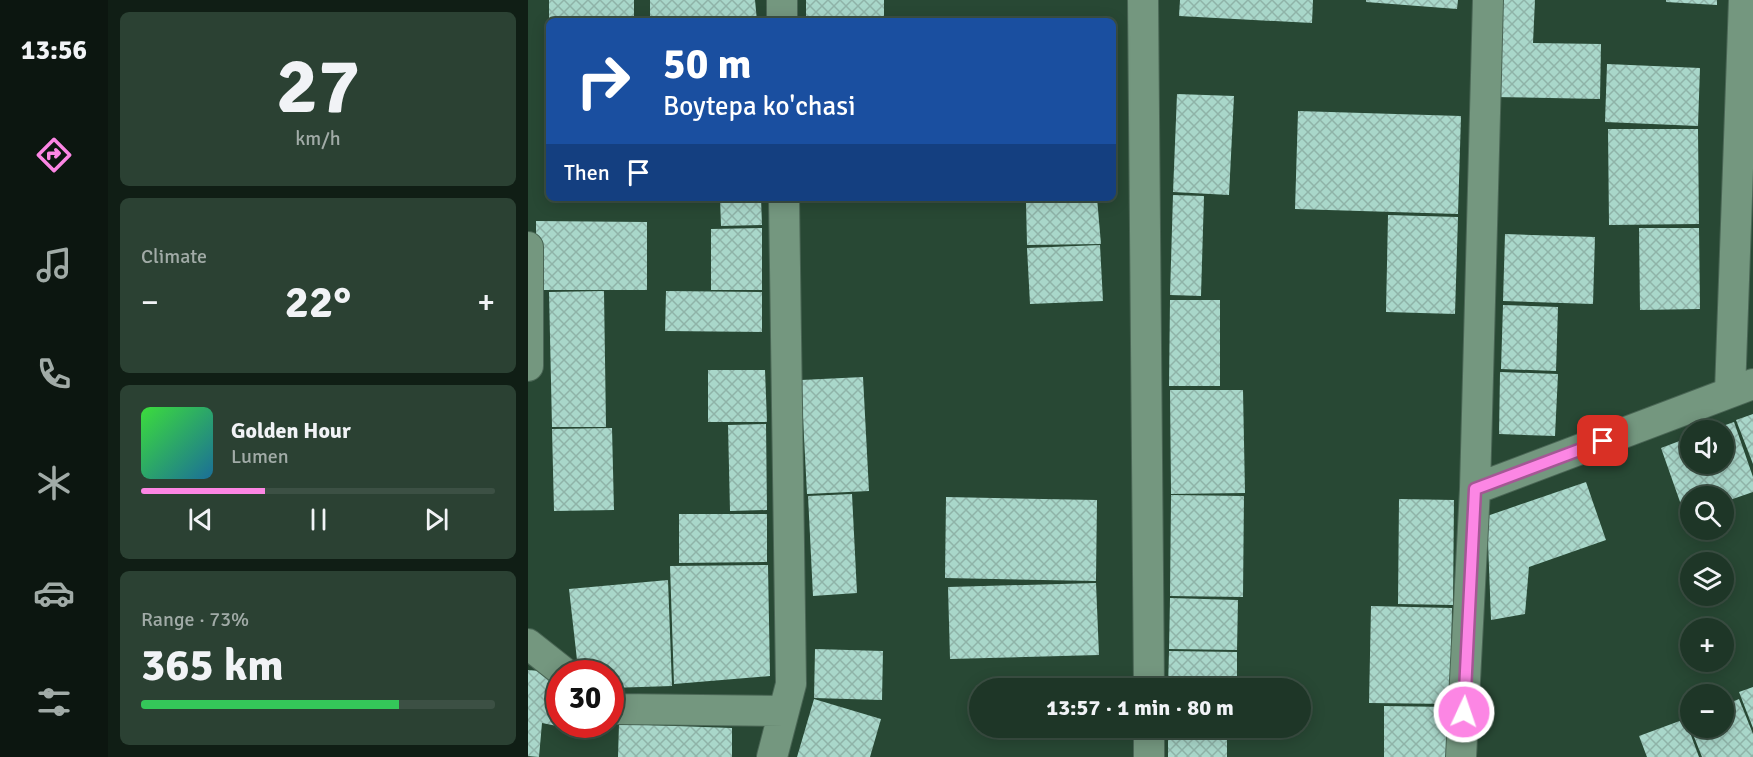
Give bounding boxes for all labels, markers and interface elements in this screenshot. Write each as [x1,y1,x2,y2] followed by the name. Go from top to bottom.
[21,34,87,67] text: 13:56
[276,39,360,135] text: 27
[663,39,752,90] text: 50 m
[564,42,642,120] icon: right
[663,90,855,123] text: Boytepa ko'chasi
[295,126,341,151] text: km/h
[33,134,75,176] icon: directions
[622,156,655,189] icon: arrive
[564,159,610,186] text: Then
[33,244,75,286] icon: music
[141,244,207,269] text: Climate
[285,275,351,330] text: 22°
[141,282,159,323] text: −
[477,282,495,323] text: +
[33,353,75,395] icon: phone
[1577,415,1628,466] pin
[231,417,351,444] text: Golden Hour
[1680,420,1734,738] map controls
[1680,420,1734,474] button: sound
[1586,424,1619,457] icon: arrive
[231,444,289,469] text: Lumen
[33,462,75,504] icon: climate
[1680,486,1734,540] button: search
[184,503,217,536] icon: previous
[302,503,335,536] icon: pause
[420,503,453,536] icon: next
[1680,552,1734,606] button: layers
[33,572,75,614] icon: car
[141,607,249,632] text: Range · 73%
[1680,618,1734,672] button: +
[141,638,284,693] text: 365 km
[546,660,624,738] speed limit sign: 30
[1432,680,1496,744] position arrow
[33,681,75,723] icon: filters
[1680,684,1734,738] button: −
[1046,694,1234,721] text: 13:57 · 1 min · 80 m

